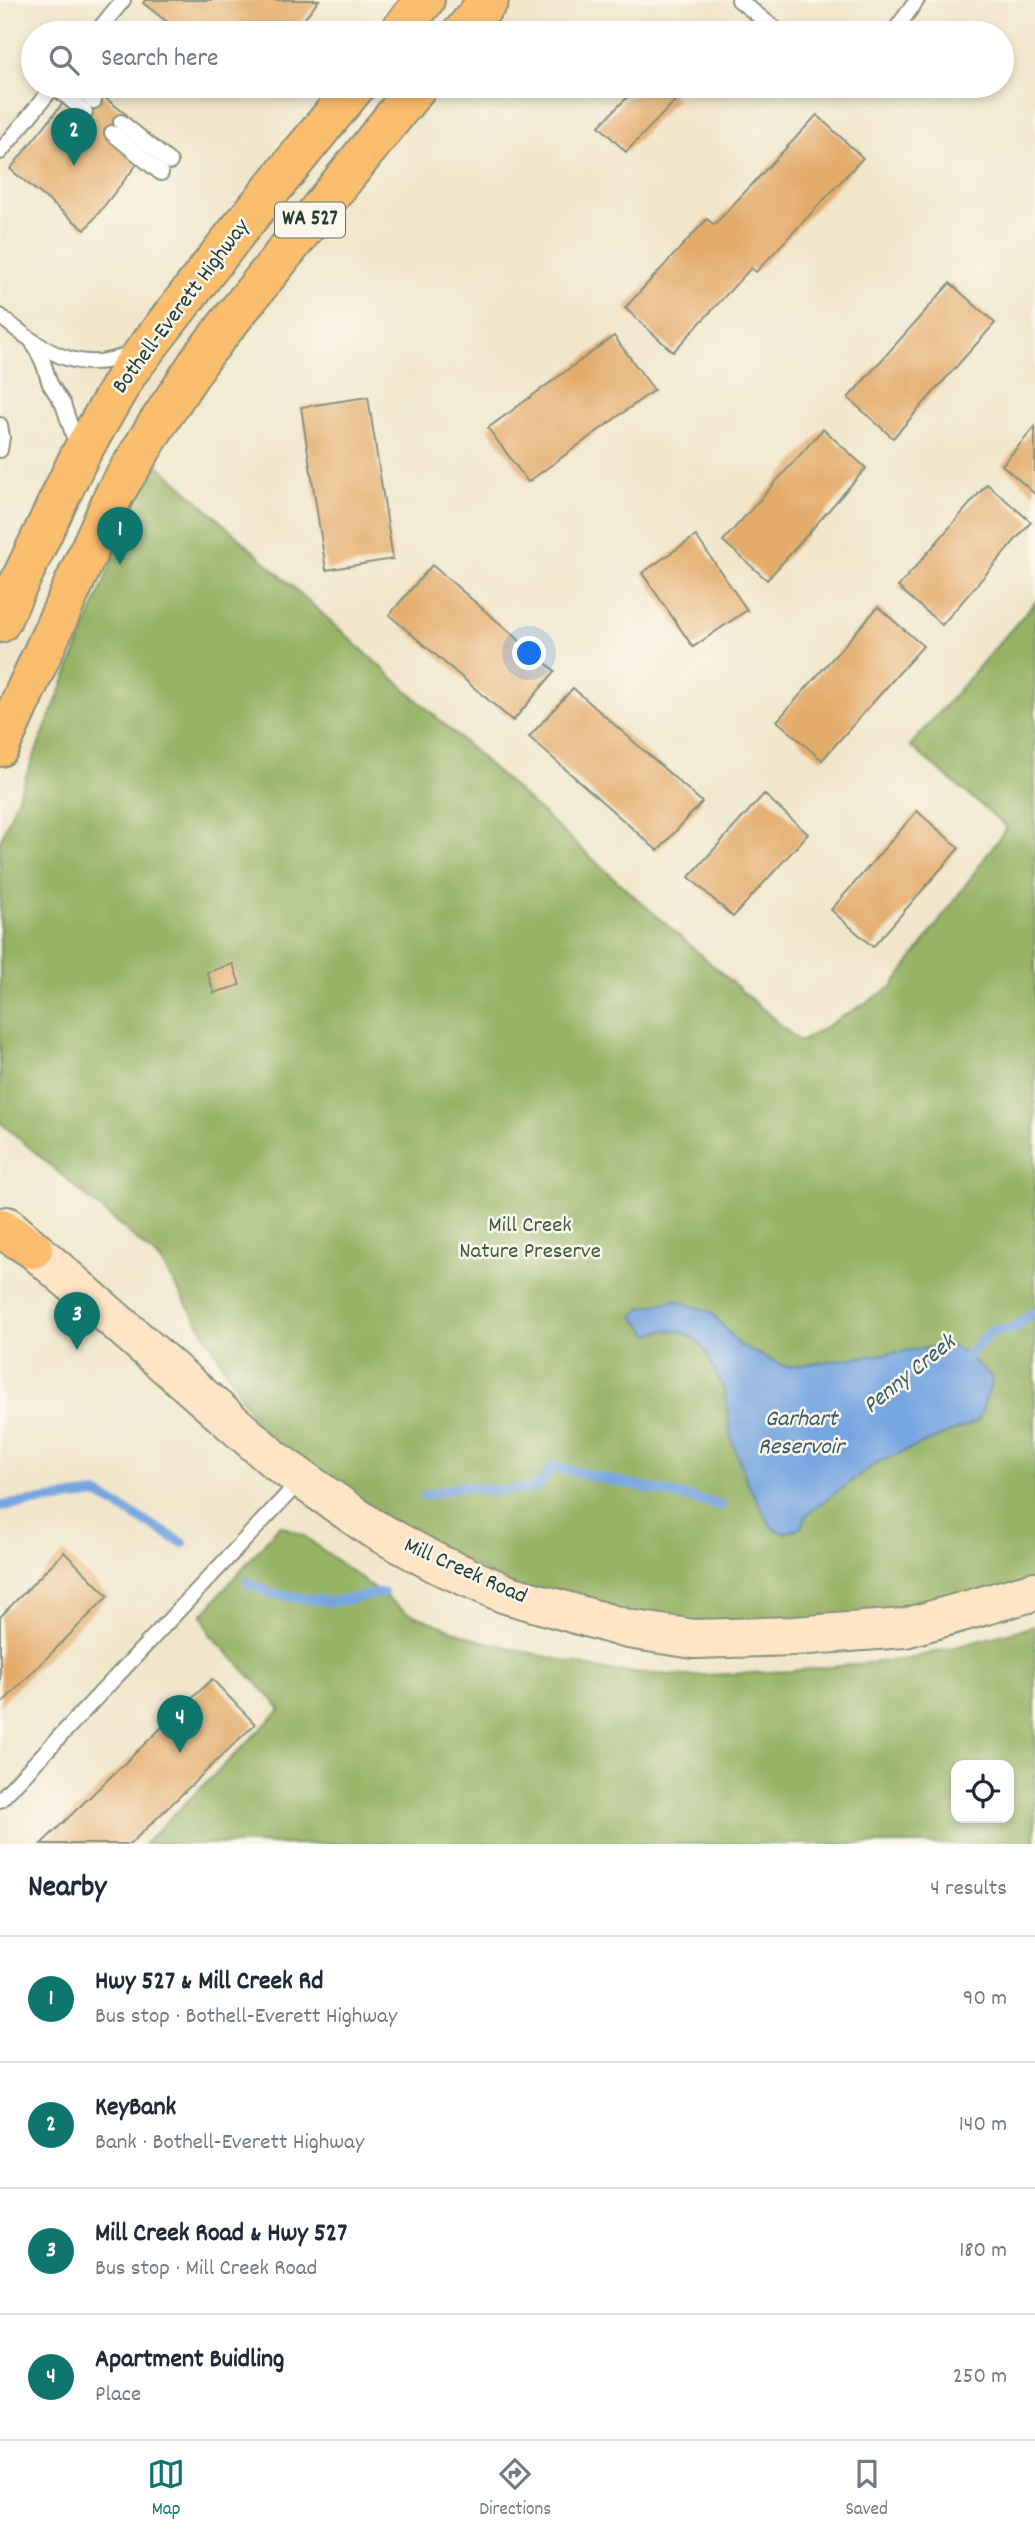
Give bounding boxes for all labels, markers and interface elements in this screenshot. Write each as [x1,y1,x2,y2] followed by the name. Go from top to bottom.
[21,21,1014,98] search box
[45,41,83,79] icon: search
[101,41,219,78] text: Search here
[51,108,97,166] pin: 2
[275,202,345,238] road number: WA 527
[105,212,259,401] street label: Bothell-Everett Highway
[97,507,143,565] pin: 1
[512,636,546,670] your location
[459,1210,601,1269] park label: Mill Creek Nature Preserve
[54,1292,100,1350] pin: 3
[856,1326,965,1423] water label: Penny Creek
[758,1403,847,1465] water label: Garhart Reservoir
[398,1530,532,1614] street label: Mill Creek Road
[157,1695,203,1753] pin: 4
[951,1760,1014,1823] map controls
[951,1760,1014,1823] button: locate
[28,1868,106,1911] text: Nearby
[930,1873,1007,1906] text: 4 results
[95,1964,323,2001] text: Hwy 527 & Mill Creek Rd
[48,1983,54,2016] text: 1
[963,1983,1007,2016] text: 90 m
[95,2001,397,2034] text: Bus stop · Bothell-Everett Highway
[95,2090,176,2127] text: KeyBank
[46,2109,56,2142] text: 2
[959,2109,1007,2142] text: 140 m
[95,2127,364,2160] text: Bank · Bothell-Everett Highway
[95,2216,347,2253] text: Mill Creek Road & Hwy 527
[46,2235,56,2268] text: 3
[959,2235,1007,2268] text: 180 m
[95,2253,317,2286] text: Bus stop · Mill Creek Road
[95,2342,284,2379] text: Apartment Buidling
[46,2361,56,2394] text: 4
[953,2361,1007,2394] text: 250 m
[95,2379,141,2412] text: Place
[147,2455,185,2524] tab: Map
[479,2455,551,2524] tab: Directions
[845,2455,888,2524] tab: Saved

